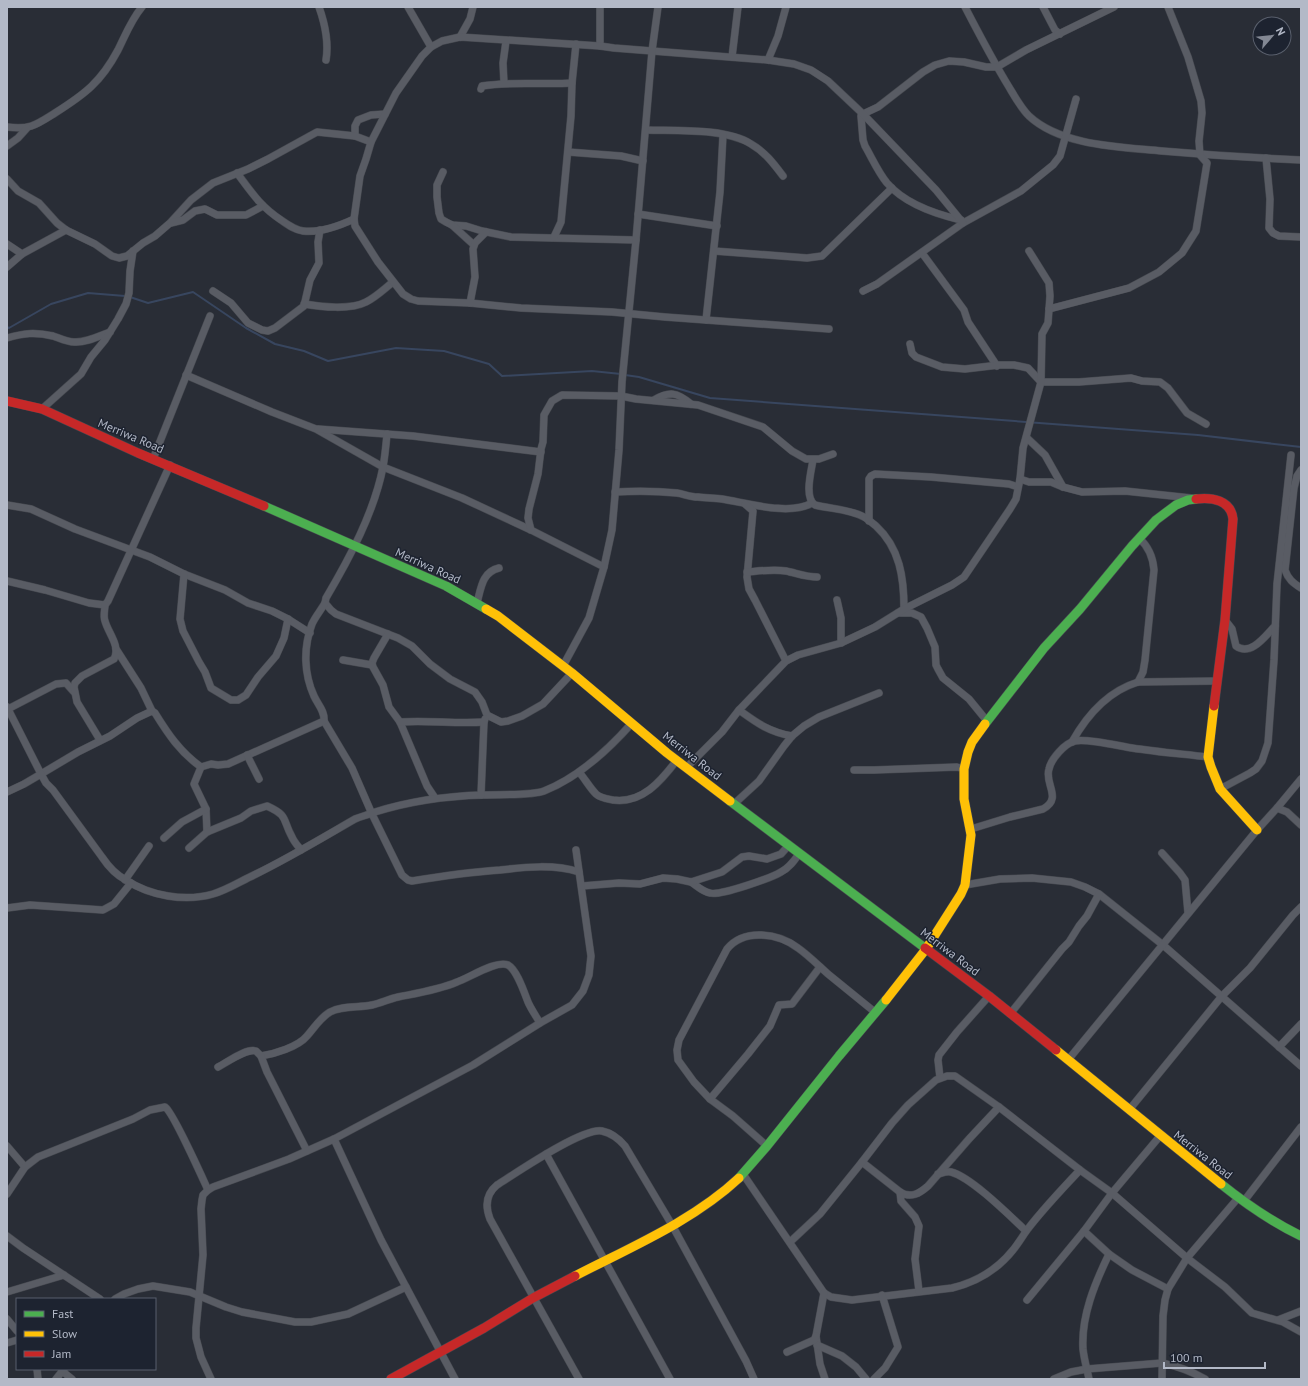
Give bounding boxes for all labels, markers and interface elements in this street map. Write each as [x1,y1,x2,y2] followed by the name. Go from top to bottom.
[1252,16,1292,56] north arrow
[1273,25,1289,38] text: N
[96,415,167,456] street label: Merriwa Road
[393,544,463,587] street label: Merriwa Road
[660,728,725,783] street label: Merriwa Road
[918,924,983,979] street label: Merriwa Road
[1171,1127,1236,1182] street label: Merriwa Road
[16,1298,156,1370] legend
[52,1306,73,1321] text: Fast
[52,1326,77,1341] text: Slow
[1164,1344,1265,1370] scale bar
[51,1346,71,1361] text: Jam
[1170,1350,1203,1365] text: 100 m

